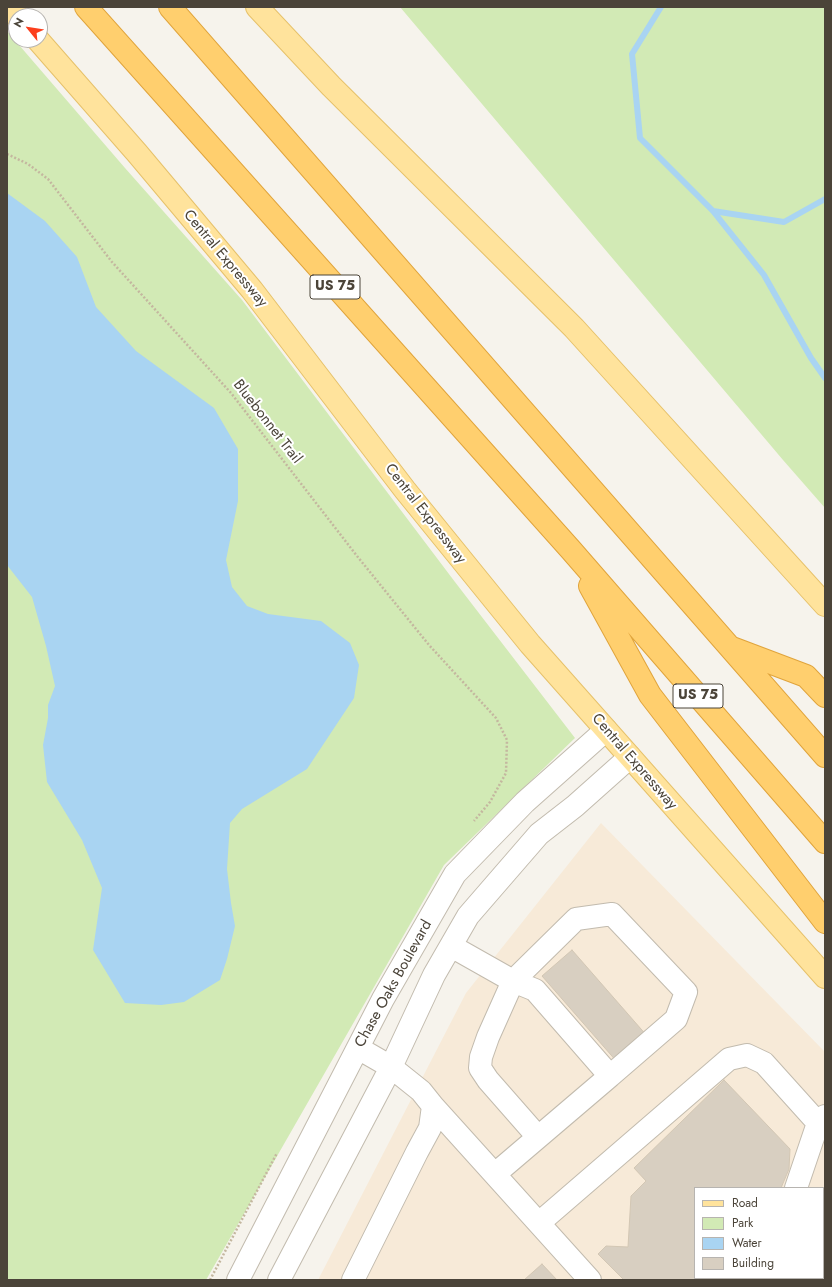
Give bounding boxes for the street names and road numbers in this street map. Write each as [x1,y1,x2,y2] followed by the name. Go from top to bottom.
[179,207,271,311] street label: Central Expressway
[310,275,360,299] road number: US 75
[229,377,305,467] street label: Bluebonnet Trail
[381,461,469,567] street label: Central Expressway
[673,684,723,708] road number: US 75
[587,710,681,814] street label: Central Expressway
[352,917,436,1051] street label: Chase Oaks Boulevard

